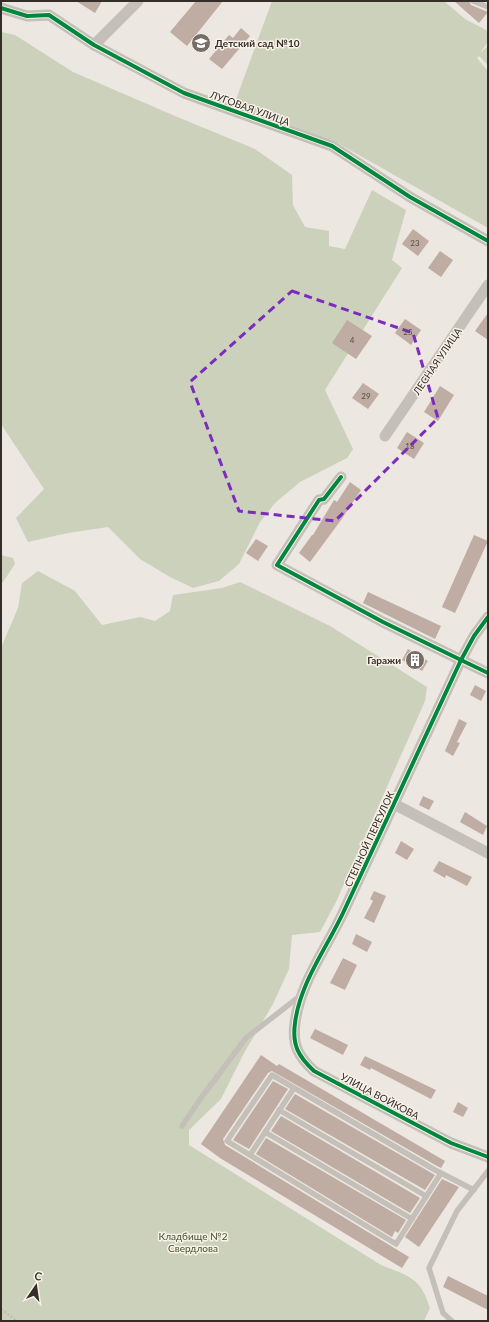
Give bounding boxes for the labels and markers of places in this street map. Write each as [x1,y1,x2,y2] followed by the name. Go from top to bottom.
[190,32,212,54] school or university icon: Детский сад №10
[215,37,300,49] place label: Детский сад №10
[404,649,426,671] building icon: Гаражи
[367,654,401,666] place label: Гаражи

